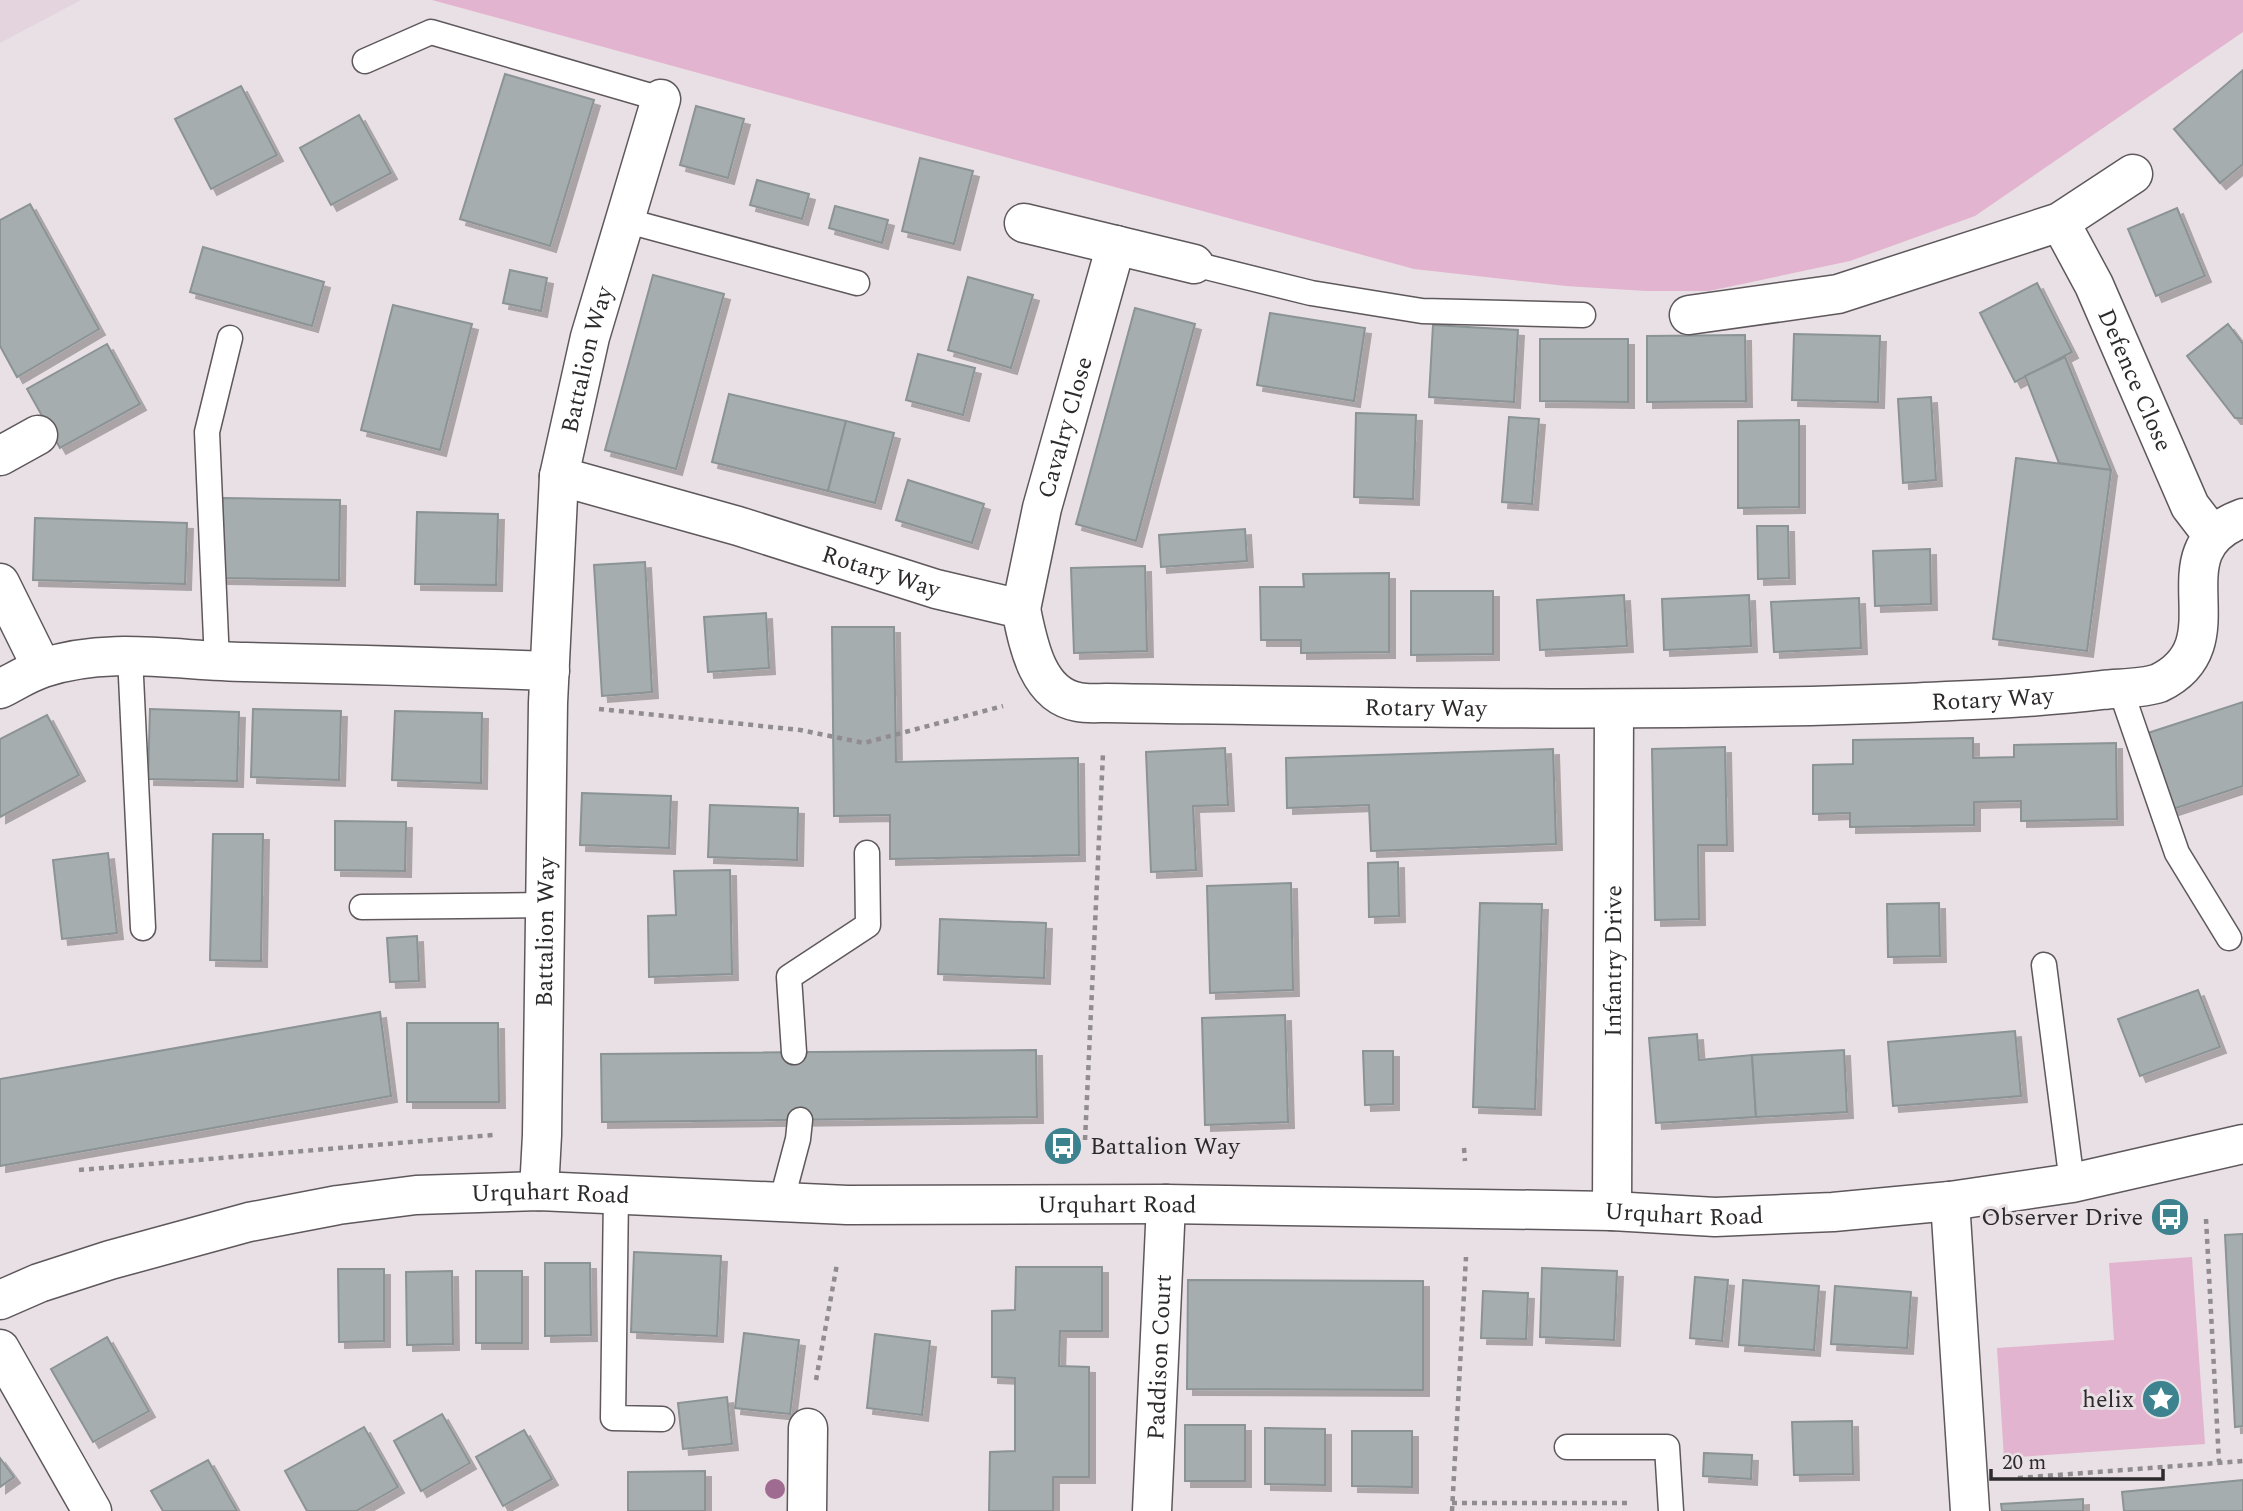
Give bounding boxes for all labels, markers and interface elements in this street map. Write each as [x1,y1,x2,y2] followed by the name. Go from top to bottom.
[552,281,624,437] street label: Battalion Way
[2087,303,2181,457] street label: Defence Close
[1029,352,1103,503] street label: Cavalry Close
[817,537,946,609] street label: Rotary Way
[1931,678,2057,721] street label: Rotary Way
[1364,690,1488,727] street label: Rotary Way
[527,855,565,1007] street label: Battalion Way
[1596,885,1632,1037] street label: Infantry Drive
[1042,1125,1084,1167] bus stop icon: Battalion Way
[1090,1129,1241,1165] place label: Battalion Way
[470,1174,631,1214] street label: Urquhart Road
[1037,1187,1197,1223] street label: Urquhart Road
[1603,1194,1764,1236] street label: Urquhart Road
[2149,1196,2191,1238] bus stop icon: Observer Drive
[1981,1200,2143,1236] place label: Observer Drive
[1138,1273,1182,1441] street label: Paddison Court
[2140,1378,2182,1420] place icon: helix
[2082,1382,2134,1418] place label: helix
[1991,1438,2162,1482] scale bar
[2002,1447,2046,1479] text: 20 m

